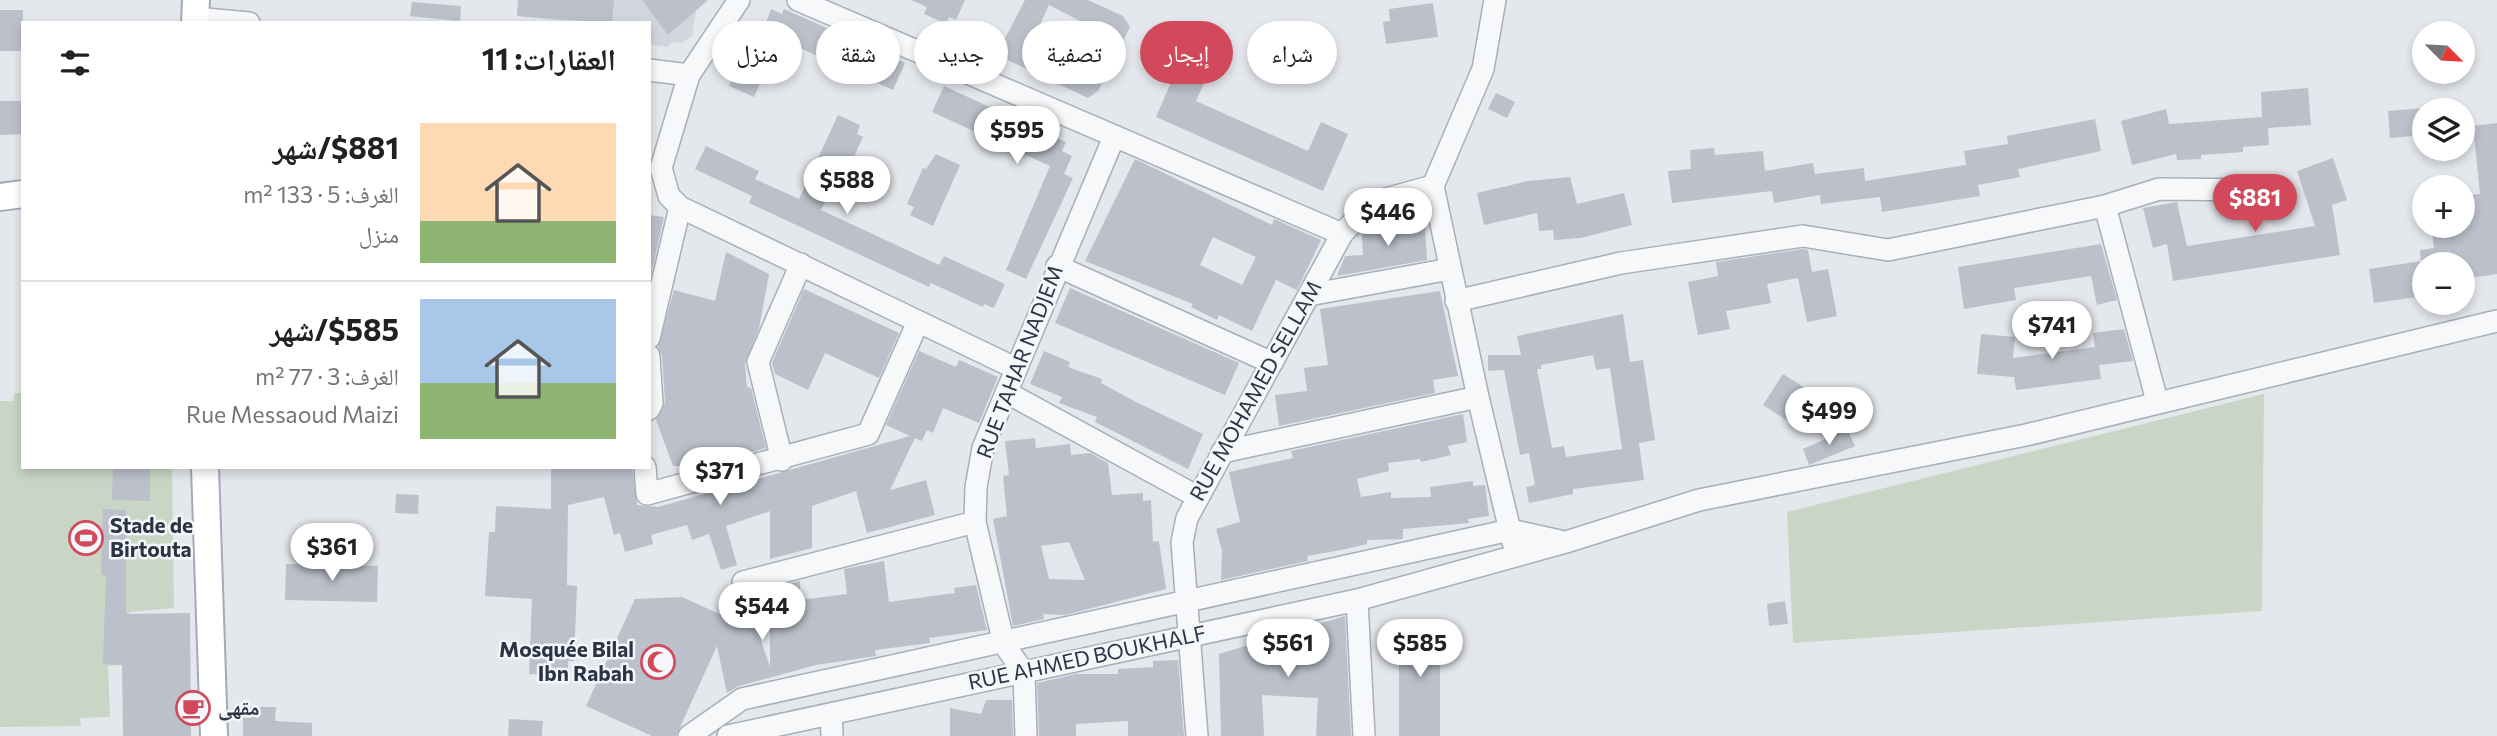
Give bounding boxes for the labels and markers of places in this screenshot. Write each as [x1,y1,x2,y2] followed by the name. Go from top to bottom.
[976,106,1058,166] pin: $595
[806,156,888,216] pin: $588
[2214,174,2296,234] pin: $881
[1347,188,1429,248] pin: $446
[2011,302,2093,361] pin: $741
[1788,388,1870,447] pin: $499
[679,448,761,507] pin: $371
[110,512,193,561] place label: Stade de Birtouta
[67,519,105,557] sports icon: Stade de Birtouta
[291,524,373,583] pin: $361
[721,582,803,642] pin: $544
[1247,620,1329,679] pin: $561
[1379,620,1461,679] pin: $585
[499,636,634,685] place label: Mosquée Bilal Ibn Rabah
[639,643,677,681] mosque icon: Mosquée Bilal Ibn Rabah
[174,689,212,727] cafe icon: مقهى
[218,694,259,721] place label: مقهى

